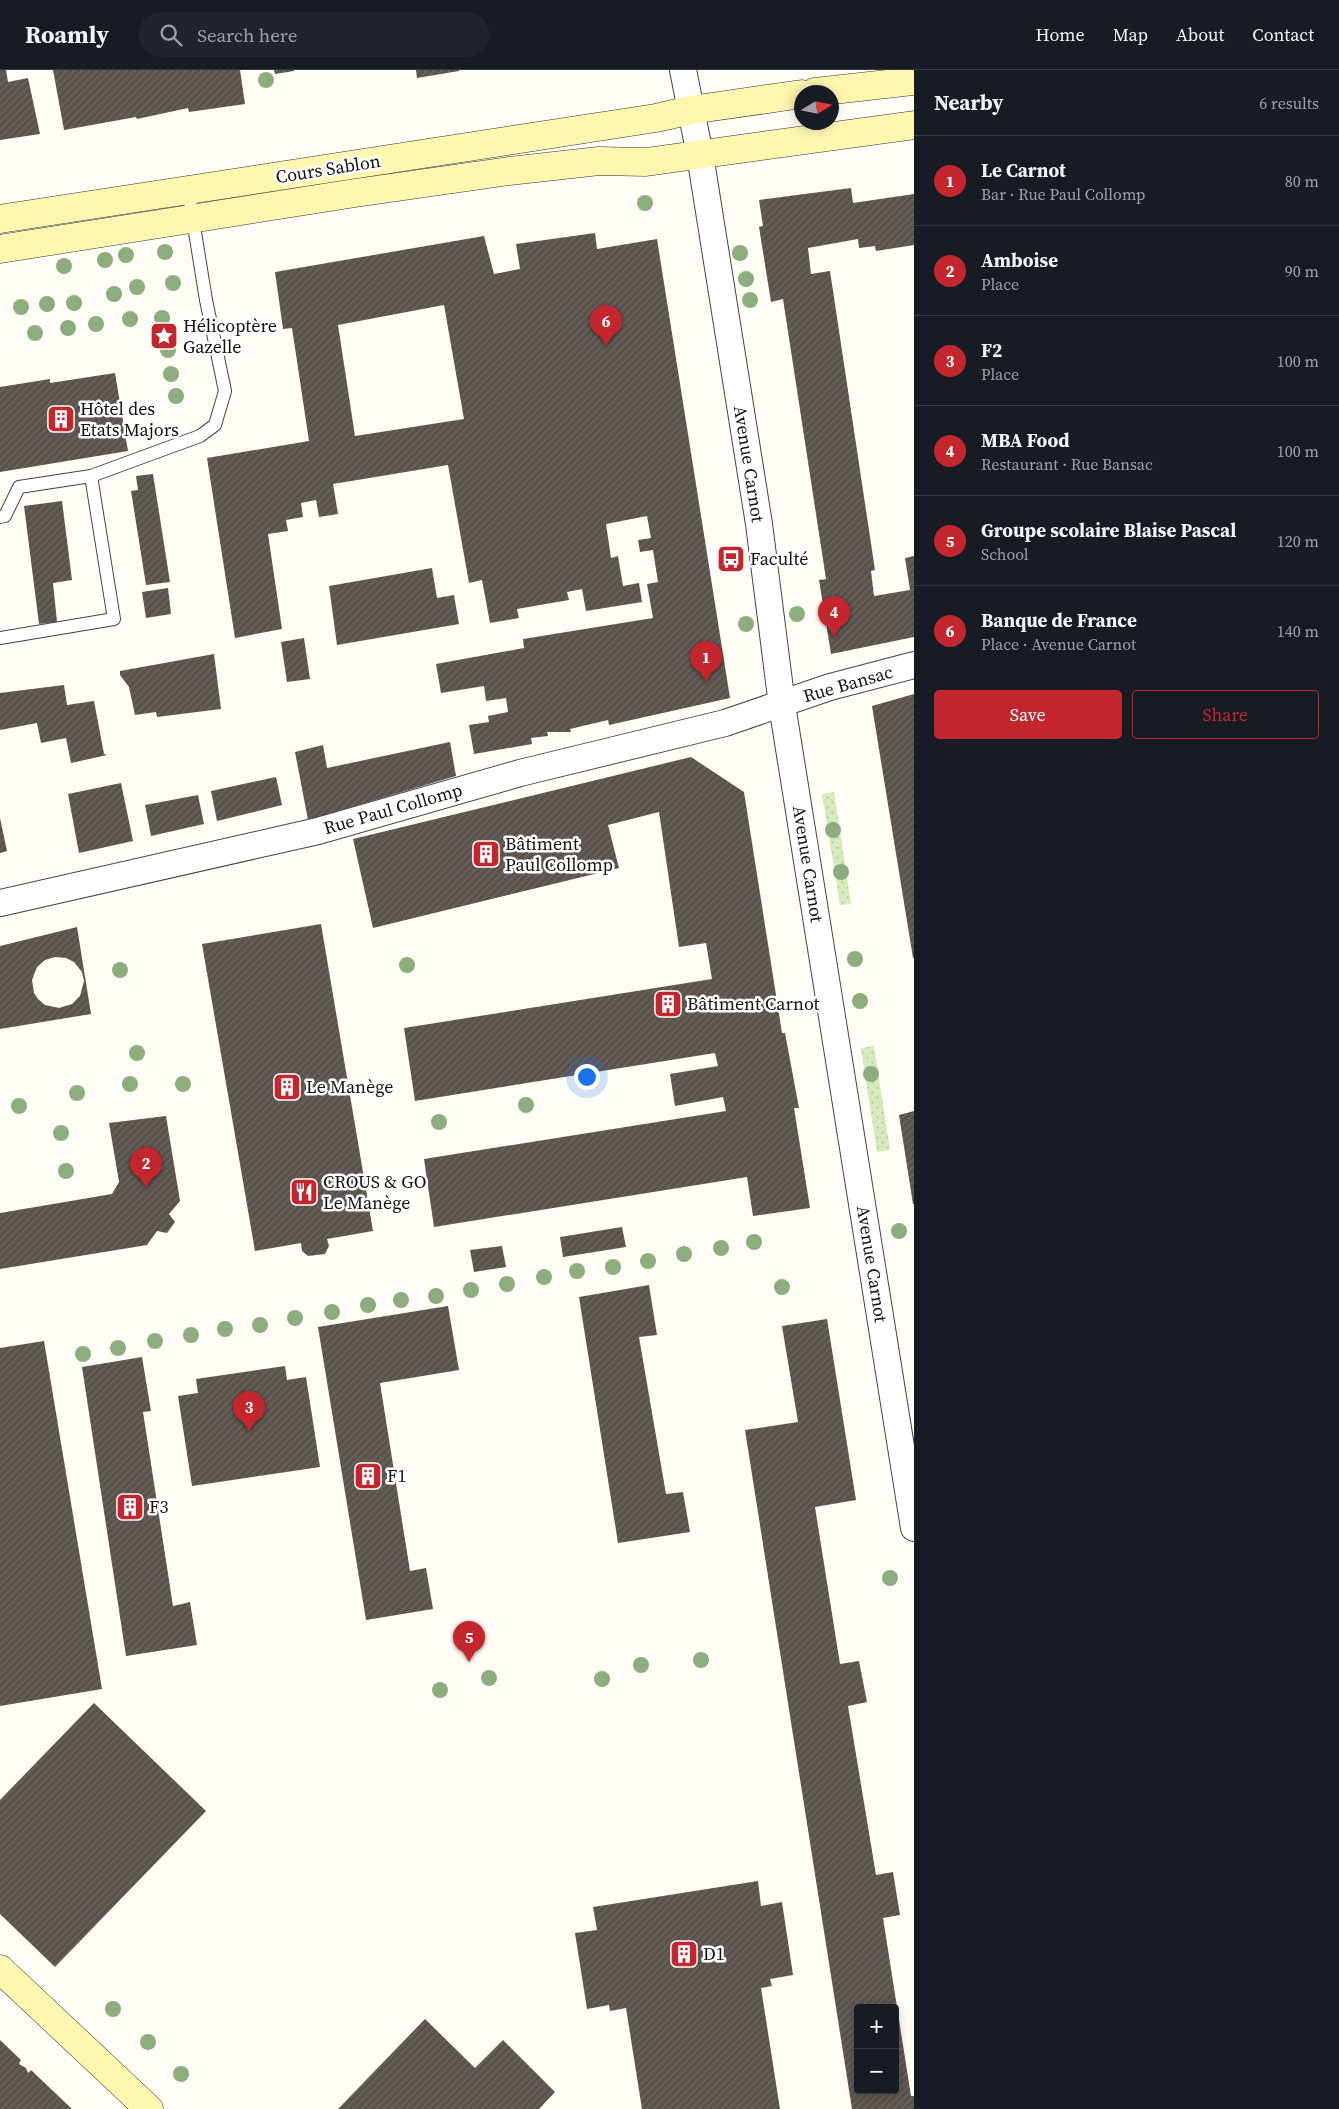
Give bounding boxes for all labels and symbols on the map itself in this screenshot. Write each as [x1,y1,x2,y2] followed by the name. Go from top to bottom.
[794,85,839,130] north arrow
[274,148,382,189] street label: Cours Sablon
[590,305,622,346] pin: 6
[183,313,277,359] place label: Hélicoptère Gazelle
[149,321,179,351] place icon: Hélicoptère Gazelle
[80,396,179,442] place label: Hôtel des Etats Majors
[46,404,76,434] building icon: Hôtel des Etats Majors
[728,404,771,524] street label: Avenue Carnot
[716,544,746,574] bus stop icon: Faculté
[750,546,809,571] place label: Faculté
[818,596,850,637] pin: 4
[690,641,722,682] pin: 1
[800,659,896,708] street label: Rue Bansac
[321,777,465,840] street label: Rue Paul Collomp
[787,804,830,924] street label: Avenue Carnot
[505,831,613,877] place label: Bâtiment Paul Collomp
[471,839,501,869] building icon: Bâtiment Paul Collomp
[653,989,683,1019] building icon: Bâtiment Carnot
[687,991,820,1016] place label: Bâtiment Carnot
[574,1064,600,1090] your location
[272,1072,302,1102] building icon: Le Manège
[306,1074,393,1099] place label: Le Manège
[130,1147,162,1188] pin: 2
[323,1169,427,1215] place label: CROUS & GO Le Manège
[289,1177,319,1207] restaurant icon: CROUS & GO Le Manège
[851,1204,894,1324] street label: Avenue Carnot
[233,1391,265,1432] pin: 3
[353,1461,383,1491] building icon: F1
[387,1463,406,1488] place label: F1
[115,1492,145,1522] building icon: F3
[149,1494,168,1519] place label: F3
[453,1621,485,1662] pin: 5
[669,1939,699,1969] building icon: D1
[703,1941,725,1966] place label: D1

